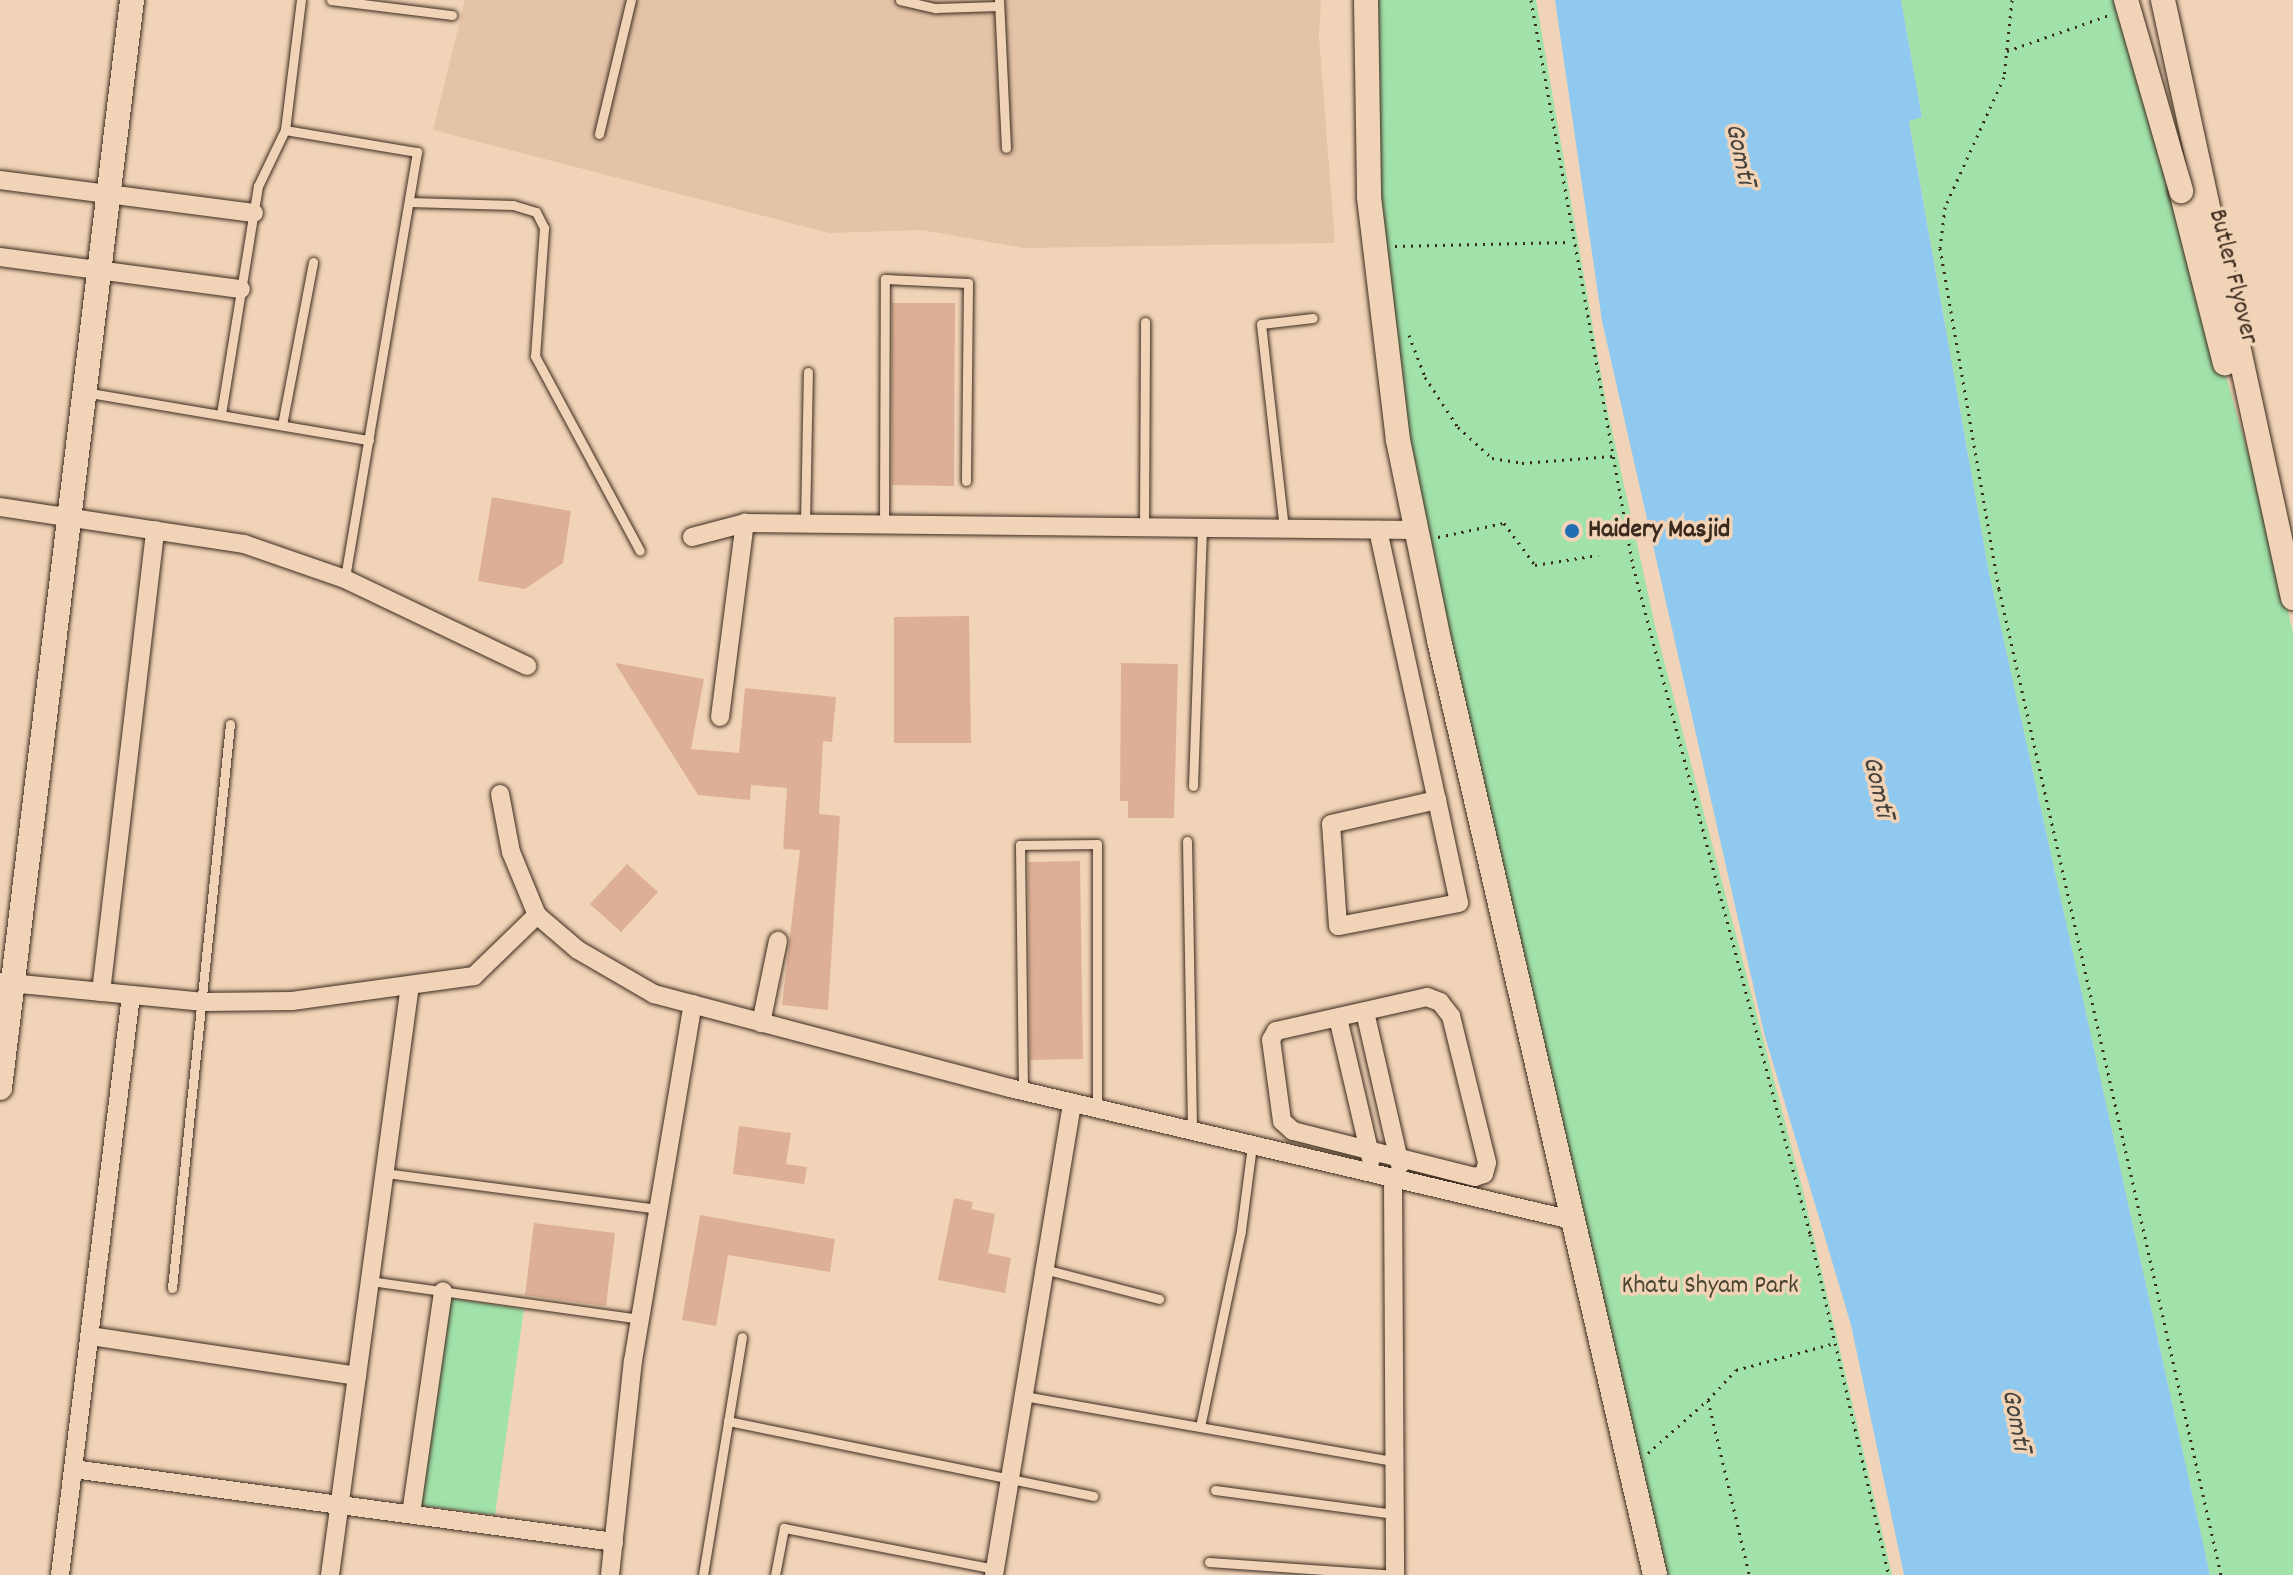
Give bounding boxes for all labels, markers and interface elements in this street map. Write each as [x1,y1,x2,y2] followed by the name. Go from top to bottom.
[1715,121,1761,187] water label: Gomtī
[2200,206,2264,348] street label: Butler Flyover
[1588,515,1730,547] place label: Haidery Masjid
[1563,522,1581,540] marker: Haidery Masjid
[1853,753,1899,821] water label: Gomtī
[1621,1271,1799,1303] park label: Khatu Shyam Park
[1992,1387,2036,1453] water label: Gomtī

